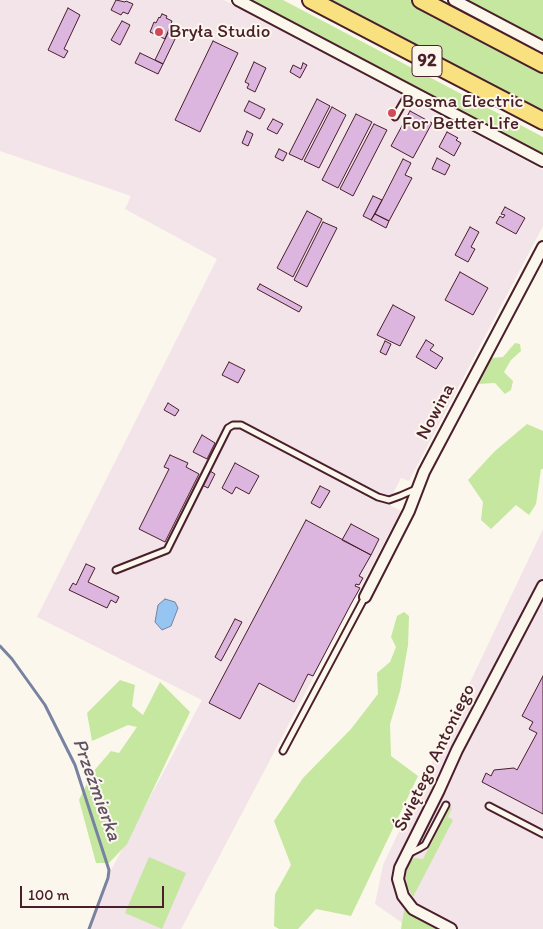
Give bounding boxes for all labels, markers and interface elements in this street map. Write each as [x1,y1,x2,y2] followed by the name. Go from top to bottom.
[169,21,270,43] place label: Bryła Studio
[153,26,165,38] marker: Bryła Studio
[412,46,442,76] road number: 92
[402,91,523,135] place label: Bosma Electric For Better Life
[386,107,398,119] marker: Bosma Electric For Better Life
[412,380,460,444] street label: Nowina
[389,680,481,836] street label: Świętego Antoniego
[66,735,126,845] water label: Przeźmierka
[22,876,166,908] scale bar
[28,886,69,904] text: 100 m

